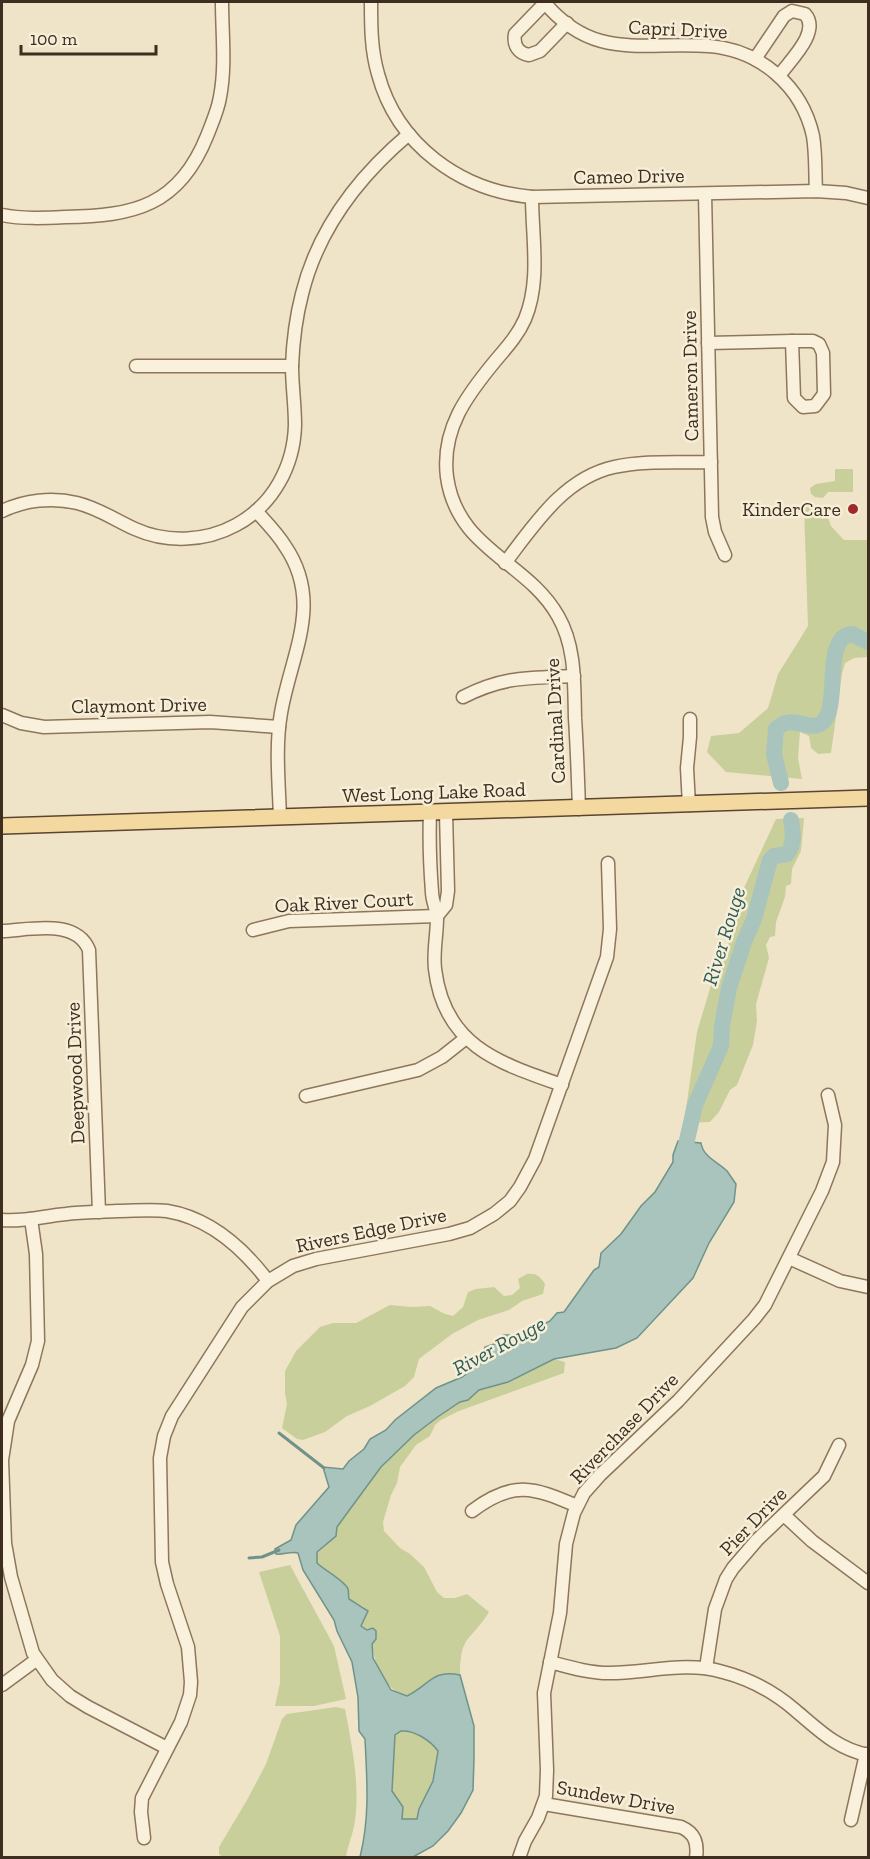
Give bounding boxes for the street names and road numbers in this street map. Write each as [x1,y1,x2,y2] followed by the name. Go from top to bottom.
[628,14,728,44] street label: Capri Drive
[573,163,685,189] street label: Cameo Drive
[677,310,703,442] street label: Cameron Drive
[540,658,570,784] street label: Cardinal Drive
[71,692,207,718] street label: Claymont Drive
[342,777,526,807] street label: West Long Lake Road
[274,886,415,918] street label: Oak River Court
[61,1002,89,1144] street label: Deepwood Drive
[294,1202,448,1258] street label: Rivers Edge Drive
[565,1367,683,1489] street label: Riverchase Drive
[714,1482,792,1560] street label: Pier Drive
[555,1775,677,1819] street label: Sundew Drive

